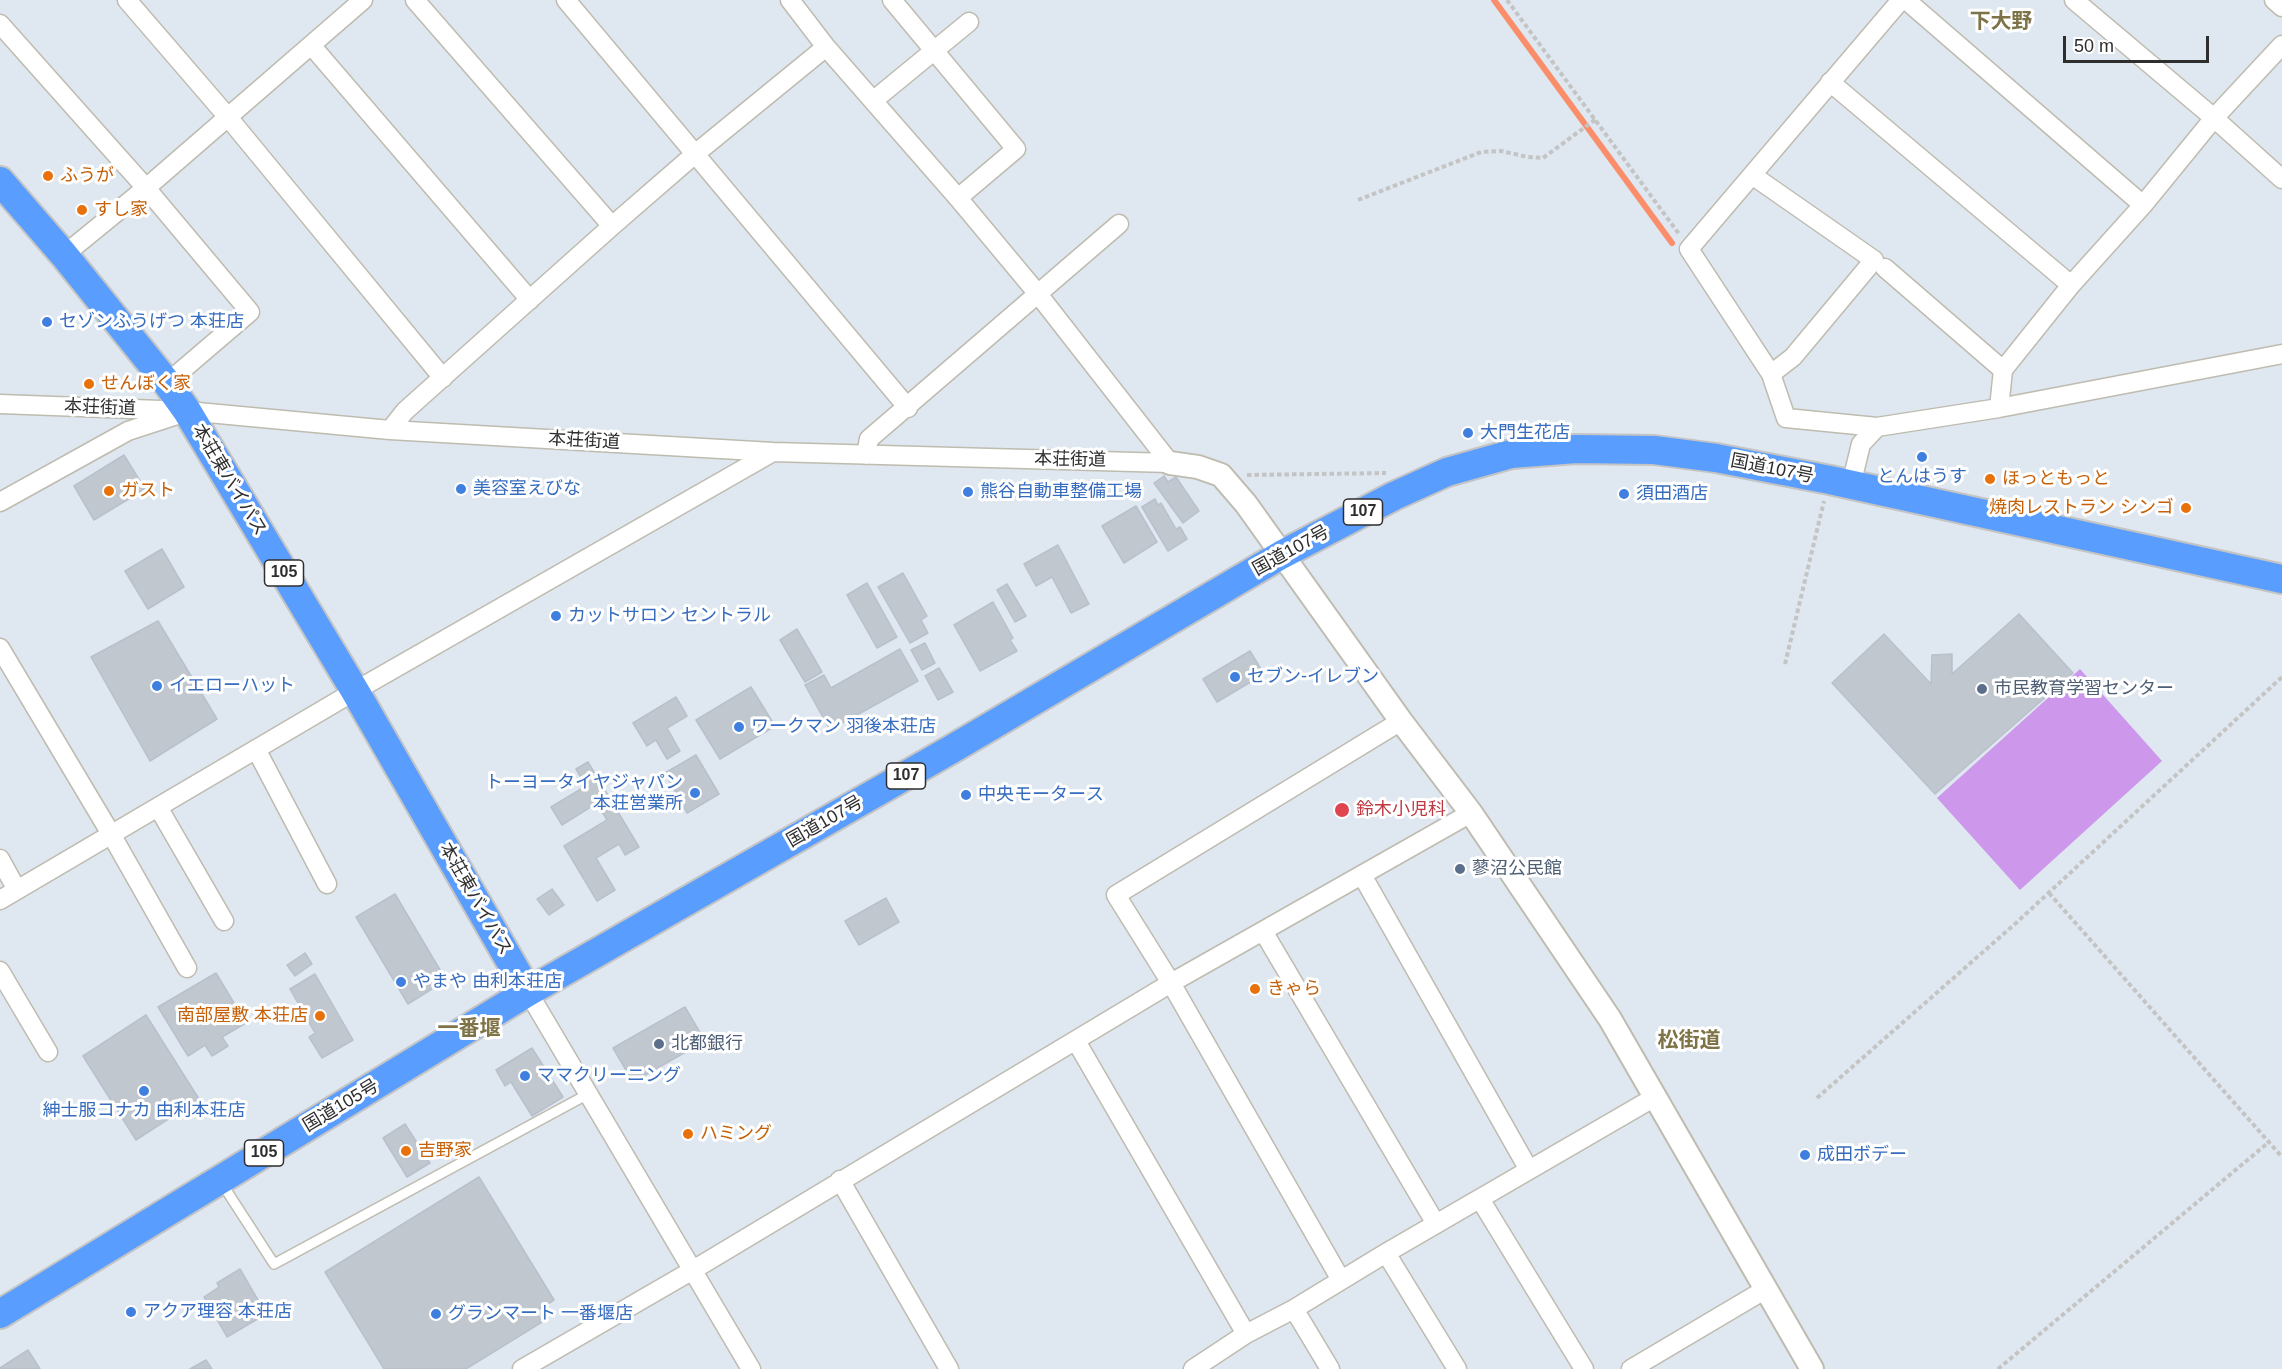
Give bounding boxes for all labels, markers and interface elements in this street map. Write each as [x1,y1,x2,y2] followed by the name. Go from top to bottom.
[1970,9,2032,35] district label: 下大野
[2066,24,2212,62] scale bar
[2074,36,2114,56] text: 50 m
[60,165,114,187] place label: ふうが
[41,169,55,183] marker: ふうが
[94,199,148,221] place label: すし家
[75,203,89,217] marker: すし家
[59,311,244,333] place label: セゾンふうげつ 本荘店
[40,315,54,329] marker: セゾンふうげつ 本荘店
[101,373,191,395] place label: せんぼく家
[82,377,96,391] marker: せんぼく家
[64,396,136,420] street label: 本荘街道
[187,420,271,540] street label: 本荘東バイパス
[1480,422,1570,444] place label: 大門生花店
[1461,426,1475,440] marker: 大門生花店
[547,428,621,454] street label: 本荘街道
[1034,449,1106,471] street label: 本荘街道
[1729,450,1815,488] street label: 国道107号
[1915,450,1929,464] marker: とんはうす
[1877,466,1967,488] place label: とんはうす
[2002,468,2110,490] place label: ほっともっと
[1983,472,1997,486] marker: ほっともっと
[473,478,581,500] place label: 美容室えびな
[121,480,175,502] place label: ガスト
[980,481,1142,503] place label: 熊谷自動車整備工場
[454,482,468,496] marker: 美容室えびな
[1636,483,1708,505] place label: 須田酒店
[102,484,116,498] marker: ガスト
[961,485,975,499] marker: 熊谷自動車整備工場
[1617,487,1631,501] marker: 須田酒店
[1989,497,2174,519] place label: 焼肉レストラン シンゴ
[1344,499,1382,525] road number: 107
[2179,501,2193,515] marker: 焼肉レストラン シンゴ
[1249,521,1333,581] street label: 国道107号
[264,560,304,586] road number: 105
[568,605,771,627] place label: カットサロン セントラル
[549,609,563,623] marker: カットサロン セントラル
[1247,666,1379,688] place label: セブン-イレブン
[1228,670,1242,684] marker: セブン-イレブン
[169,675,295,697] place label: イエローハット
[1994,678,2174,700] place label: 市民教育学習センター
[150,679,164,693] marker: イエローハット
[1975,682,1989,696] marker: 市民教育学習センター
[751,716,936,738] place label: ワークマン 羽後本荘店
[732,720,746,734] marker: ワークマン 羽後本荘店
[886,763,926,789] road number: 107
[485,772,683,814] place label: トーヨータイヤジャパン 本荘営業所
[978,784,1104,806] place label: 中央モータース
[688,786,702,800] marker: トーヨータイヤジャパン 本荘営業所
[959,788,973,802] marker: 中央モータース
[783,792,867,852] street label: 国道107号
[1356,799,1446,821] place label: 鈴木小児科
[1333,801,1351,819] marker: 鈴木小児科
[434,839,516,959] street label: 本荘東バイパス
[1472,858,1562,880] place label: 蓼沼公民館
[1453,862,1467,876] marker: 蓼沼公民館
[413,971,562,993] place label: やまや 由利本荘店
[394,975,408,989] marker: やまや 由利本荘店
[1267,978,1321,1000] place label: きゃら
[1248,982,1262,996] marker: きゃら
[177,1005,308,1027] place label: 南部屋敷 本荘店
[313,1009,327,1023] marker: 南部屋敷 本荘店
[438,1016,500,1042] district label: 一番堰
[1658,1028,1720,1054] district label: 松街道
[671,1033,743,1055] place label: 北都銀行
[652,1037,666,1051] marker: 北都銀行
[537,1065,681,1087] place label: ママクリーニング
[518,1069,532,1083] marker: ママクリーニング
[299,1075,383,1137] street label: 国道105号
[137,1084,151,1098] marker: 紳士服コナカ 由利本荘店
[42,1100,246,1122] place label: 紳士服コナカ 由利本荘店
[700,1123,772,1145] place label: ハミング
[681,1127,695,1141] marker: ハミング
[244,1140,284,1166] road number: 105
[418,1140,472,1162] place label: 吉野家
[399,1144,413,1158] marker: 吉野家
[1817,1144,1907,1166] place label: 成田ボデー
[1798,1148,1812,1162] marker: 成田ボデー
[143,1301,292,1323] place label: アクア理容 本荘店
[448,1303,633,1325] place label: グランマート 一番堰店
[124,1305,138,1319] marker: アクア理容 本荘店
[429,1307,443,1321] marker: グランマート 一番堰店

